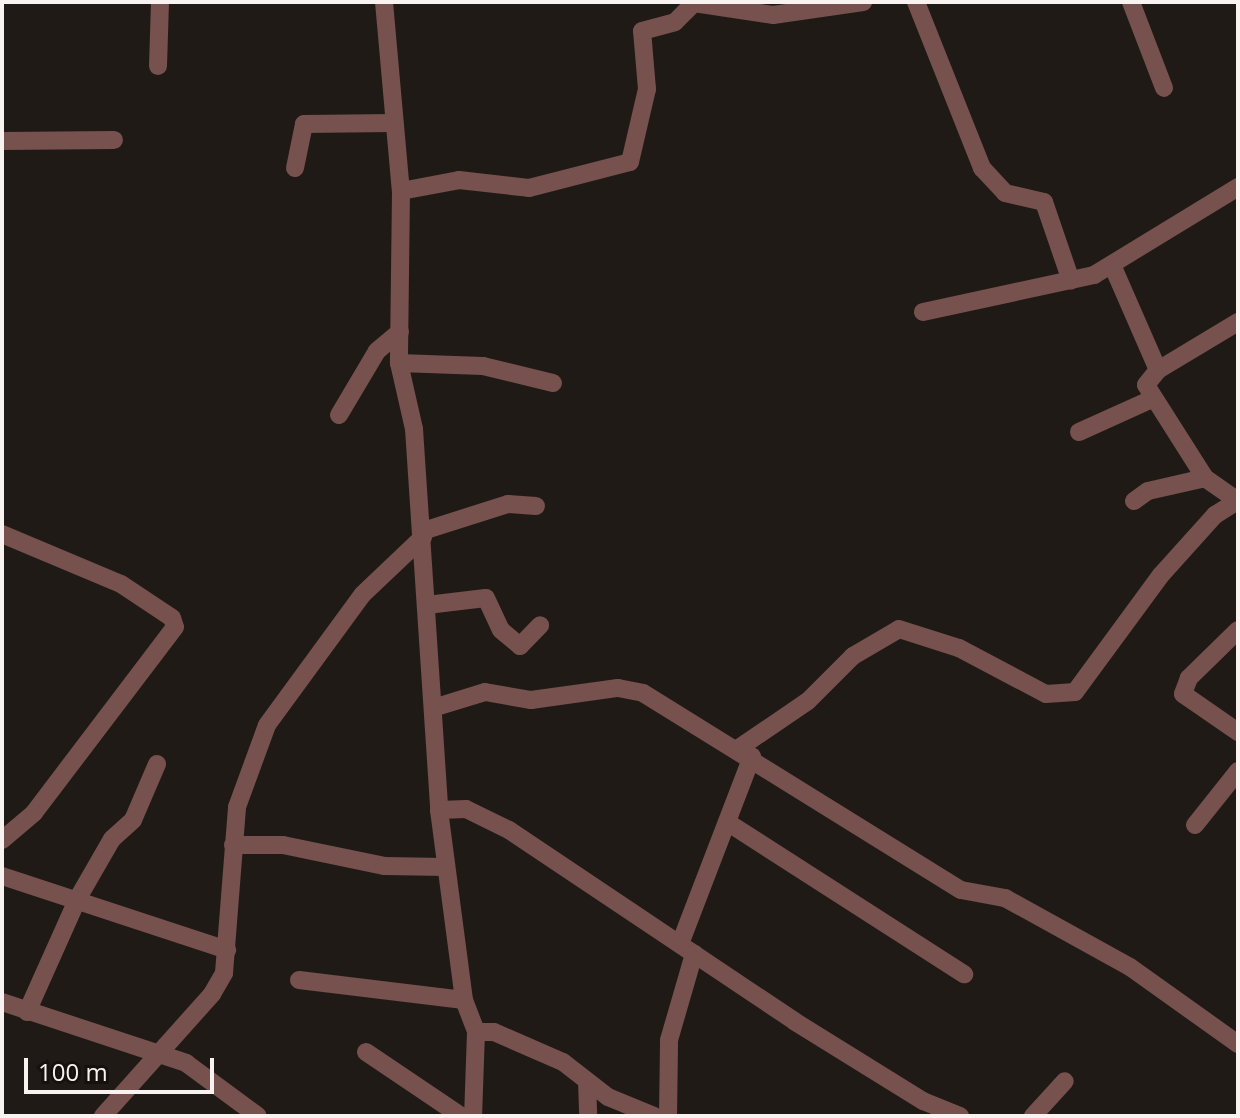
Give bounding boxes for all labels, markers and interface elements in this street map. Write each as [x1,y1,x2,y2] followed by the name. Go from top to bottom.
[28,1042,218,1092] scale bar
[38,1055,108,1088] text: 100 m

